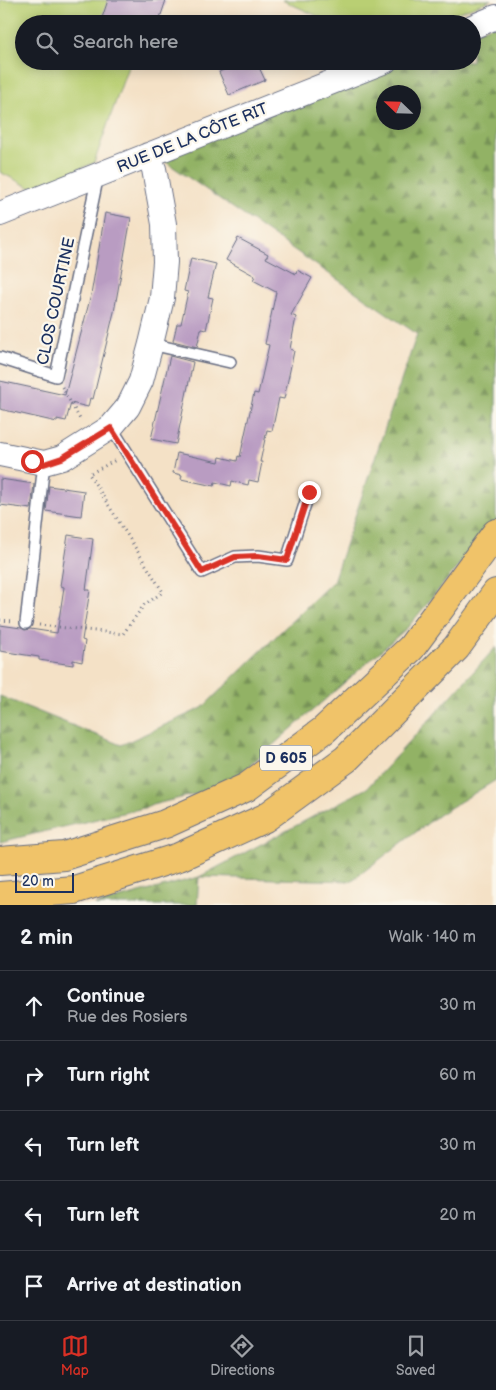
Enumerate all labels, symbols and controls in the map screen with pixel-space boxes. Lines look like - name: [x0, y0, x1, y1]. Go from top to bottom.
- search box: [15, 15, 481, 70]
- icon: search: [33, 29, 61, 57]
- text: Search here: [73, 31, 178, 54]
- north arrow: [376, 85, 421, 130]
- street label: RUE DE LA CÔTE RIT: [114, 97, 271, 177]
- street label: CLOS COURTINE: [34, 236, 79, 367]
- route start: [21, 450, 44, 473]
- route end: [298, 481, 321, 504]
- road number: D 605: [260, 746, 312, 770]
- scale bar: [15, 870, 74, 893]
- text: 20 m: [22, 873, 54, 890]
- text: 2 min: [20, 925, 73, 950]
- text: Walk · 140 m: [389, 928, 476, 947]
- text: Continue: [67, 985, 145, 1008]
- icon: ahead: [20, 992, 48, 1020]
- text: 30 m: [439, 996, 476, 1015]
- text: Rue des Rosiers: [67, 1008, 187, 1027]
- icon: right: [20, 1062, 48, 1090]
- text: Turn right: [67, 1064, 150, 1087]
- text: 60 m: [439, 1066, 476, 1085]
- icon: left: [20, 1132, 48, 1160]
- text: Turn left: [67, 1134, 139, 1157]
- text: 30 m: [439, 1136, 476, 1155]
- icon: left: [20, 1202, 48, 1230]
- text: Turn left: [67, 1204, 139, 1227]
- text: 20 m: [440, 1206, 476, 1225]
- icon: arrive: [20, 1272, 48, 1300]
- text: Arrive at destination: [67, 1274, 242, 1297]
- tab: Map: [61, 1332, 89, 1379]
- tab: Directions: [210, 1332, 275, 1379]
- tab: Saved: [396, 1332, 435, 1379]

